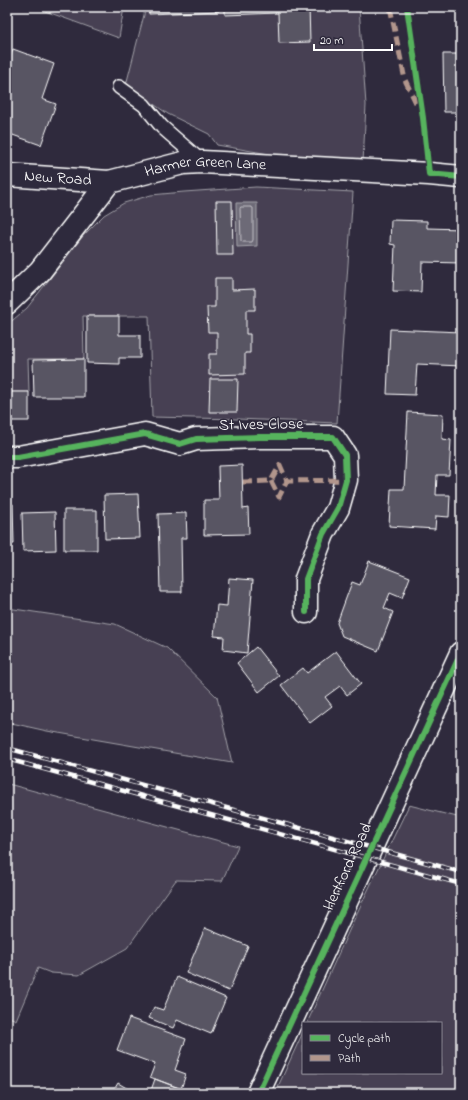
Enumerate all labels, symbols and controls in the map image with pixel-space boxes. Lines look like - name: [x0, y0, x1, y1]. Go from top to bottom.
- scale bar: [314, 26, 392, 52]
- text: 20 m: [320, 32, 343, 50]
- street label: Harmer Green Lane: [142, 150, 268, 184]
- street label: New Road: [23, 164, 92, 193]
- street label: St Ives Close: [219, 412, 304, 438]
- street label: Hertford Road: [317, 819, 379, 915]
- legend: [302, 1022, 442, 1074]
- text: Cycle path: [338, 1030, 390, 1049]
- text: Path: [338, 1050, 361, 1068]

